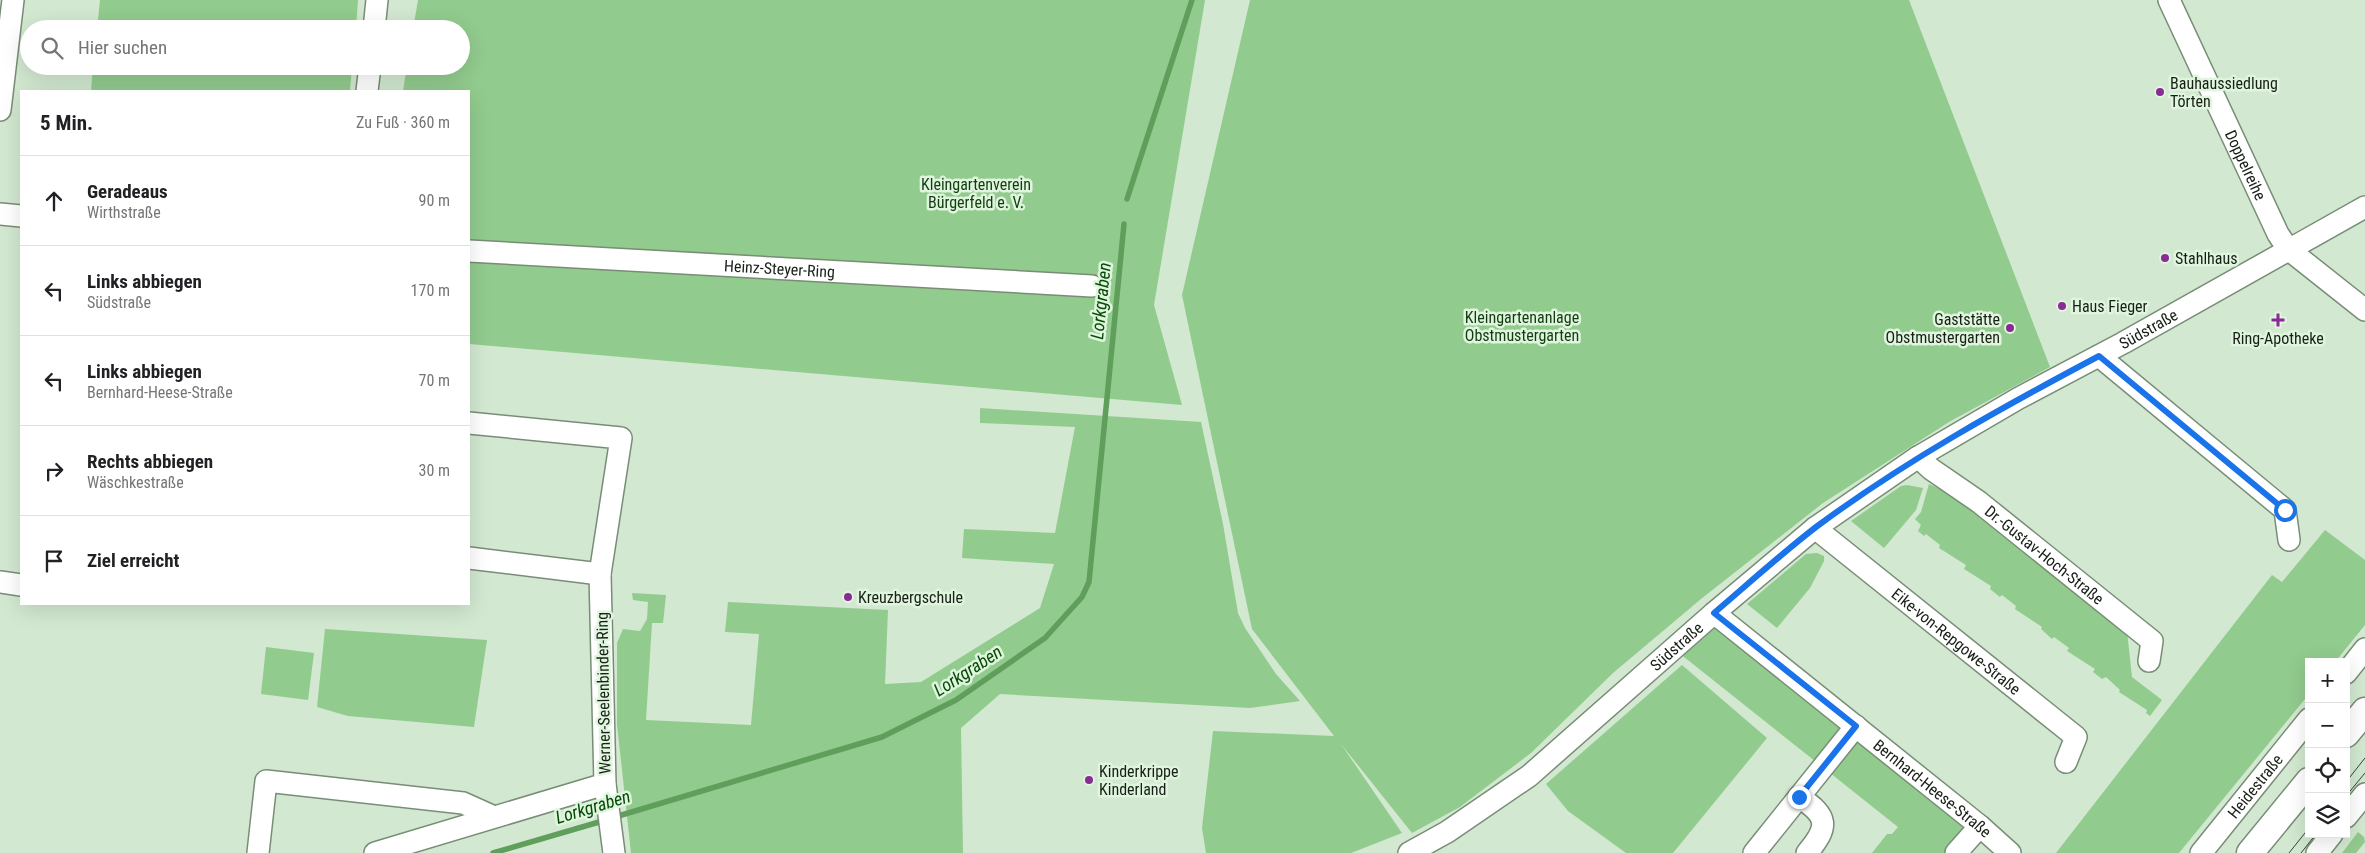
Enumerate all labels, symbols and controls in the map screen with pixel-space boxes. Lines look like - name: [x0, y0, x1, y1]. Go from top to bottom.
- search box: [20, 20, 470, 75]
- icon: search: [38, 34, 66, 62]
- text: Hier suchen: [78, 36, 167, 59]
- place label: Bauhaussiedlung Törten: [2170, 74, 2278, 111]
- marker: Bauhaussiedlung Törten: [2154, 86, 2166, 98]
- text: 5 Min.: [40, 111, 93, 135]
- text: Zu Fuß · 360 m: [356, 113, 450, 132]
- street label: Doppelreihe: [2221, 127, 2270, 203]
- park label: Kleingartenverein Bürgerfeld e. V.: [921, 175, 1031, 212]
- text: Geradeaus: [87, 180, 168, 203]
- icon: ahead: [40, 187, 68, 215]
- text: 90 m: [418, 191, 450, 210]
- text: Wirthstraße: [87, 203, 161, 222]
- place label: Stahlhaus: [2175, 249, 2238, 268]
- marker: Stahlhaus: [2159, 252, 2171, 264]
- street label: Heinz-Steyer-Ring: [724, 256, 835, 282]
- water label: Lorkgraben: [1086, 261, 1115, 340]
- text: Links abbiegen: [87, 270, 202, 293]
- icon: left: [40, 277, 68, 305]
- text: 170 m: [411, 281, 450, 300]
- text: Südstraße: [87, 293, 151, 312]
- place label: Haus Fieger: [2072, 297, 2148, 316]
- marker: Haus Fieger: [2056, 300, 2068, 312]
- street label: Südstraße: [2116, 305, 2181, 353]
- park label: Kleingartenanlage Obstmustergarten: [1465, 308, 1579, 345]
- place label: Gaststätte Obstmustergarten: [1886, 310, 2000, 347]
- marker: Ring-Apotheke: [2272, 314, 2284, 326]
- marker: Gaststätte Obstmustergarten: [2004, 322, 2016, 334]
- place label: Ring-Apotheke: [2232, 329, 2324, 348]
- text: Links abbiegen: [87, 360, 202, 383]
- icon: left: [40, 367, 68, 395]
- text: 70 m: [418, 371, 450, 390]
- text: Bernhard-Heese-Straße: [87, 383, 233, 402]
- text: Rechts abbiegen: [87, 450, 213, 473]
- icon: right: [40, 457, 68, 485]
- text: 30 m: [418, 461, 450, 480]
- text: Wäschkestraße: [87, 473, 184, 492]
- route start: [2274, 499, 2297, 522]
- street label: Dr.-Gustav-Hoch-Straße: [1981, 502, 2107, 608]
- icon: arrive: [40, 547, 68, 575]
- text: Ziel erreicht: [87, 549, 179, 572]
- street label: Eike-von-Repgowe-Straße: [1888, 584, 2024, 699]
- place label: Kreuzbergschule: [858, 588, 963, 607]
- marker: Kreuzbergschule: [842, 591, 854, 603]
- street label: Werner-Seelenbinder-Ring: [593, 612, 614, 774]
- street label: Südstraße: [1646, 618, 1707, 675]
- water label: Lorkgraben: [930, 641, 1006, 700]
- map controls: [2305, 658, 2350, 838]
- button: +: [2305, 658, 2350, 703]
- button: −: [2305, 703, 2350, 748]
- street label: Bernhard-Heese-Straße: [1869, 735, 1995, 842]
- button: locate: [2305, 748, 2350, 793]
- street label: Heidestraße: [2224, 751, 2287, 822]
- place label: Kinderkrippe Kinderland: [1099, 762, 1179, 799]
- marker: Kinderkrippe Kinderland: [1083, 774, 1095, 786]
- water label: Lorkgraben: [553, 785, 633, 828]
- route end: [1788, 786, 1811, 809]
- button: layers: [2305, 793, 2350, 838]

